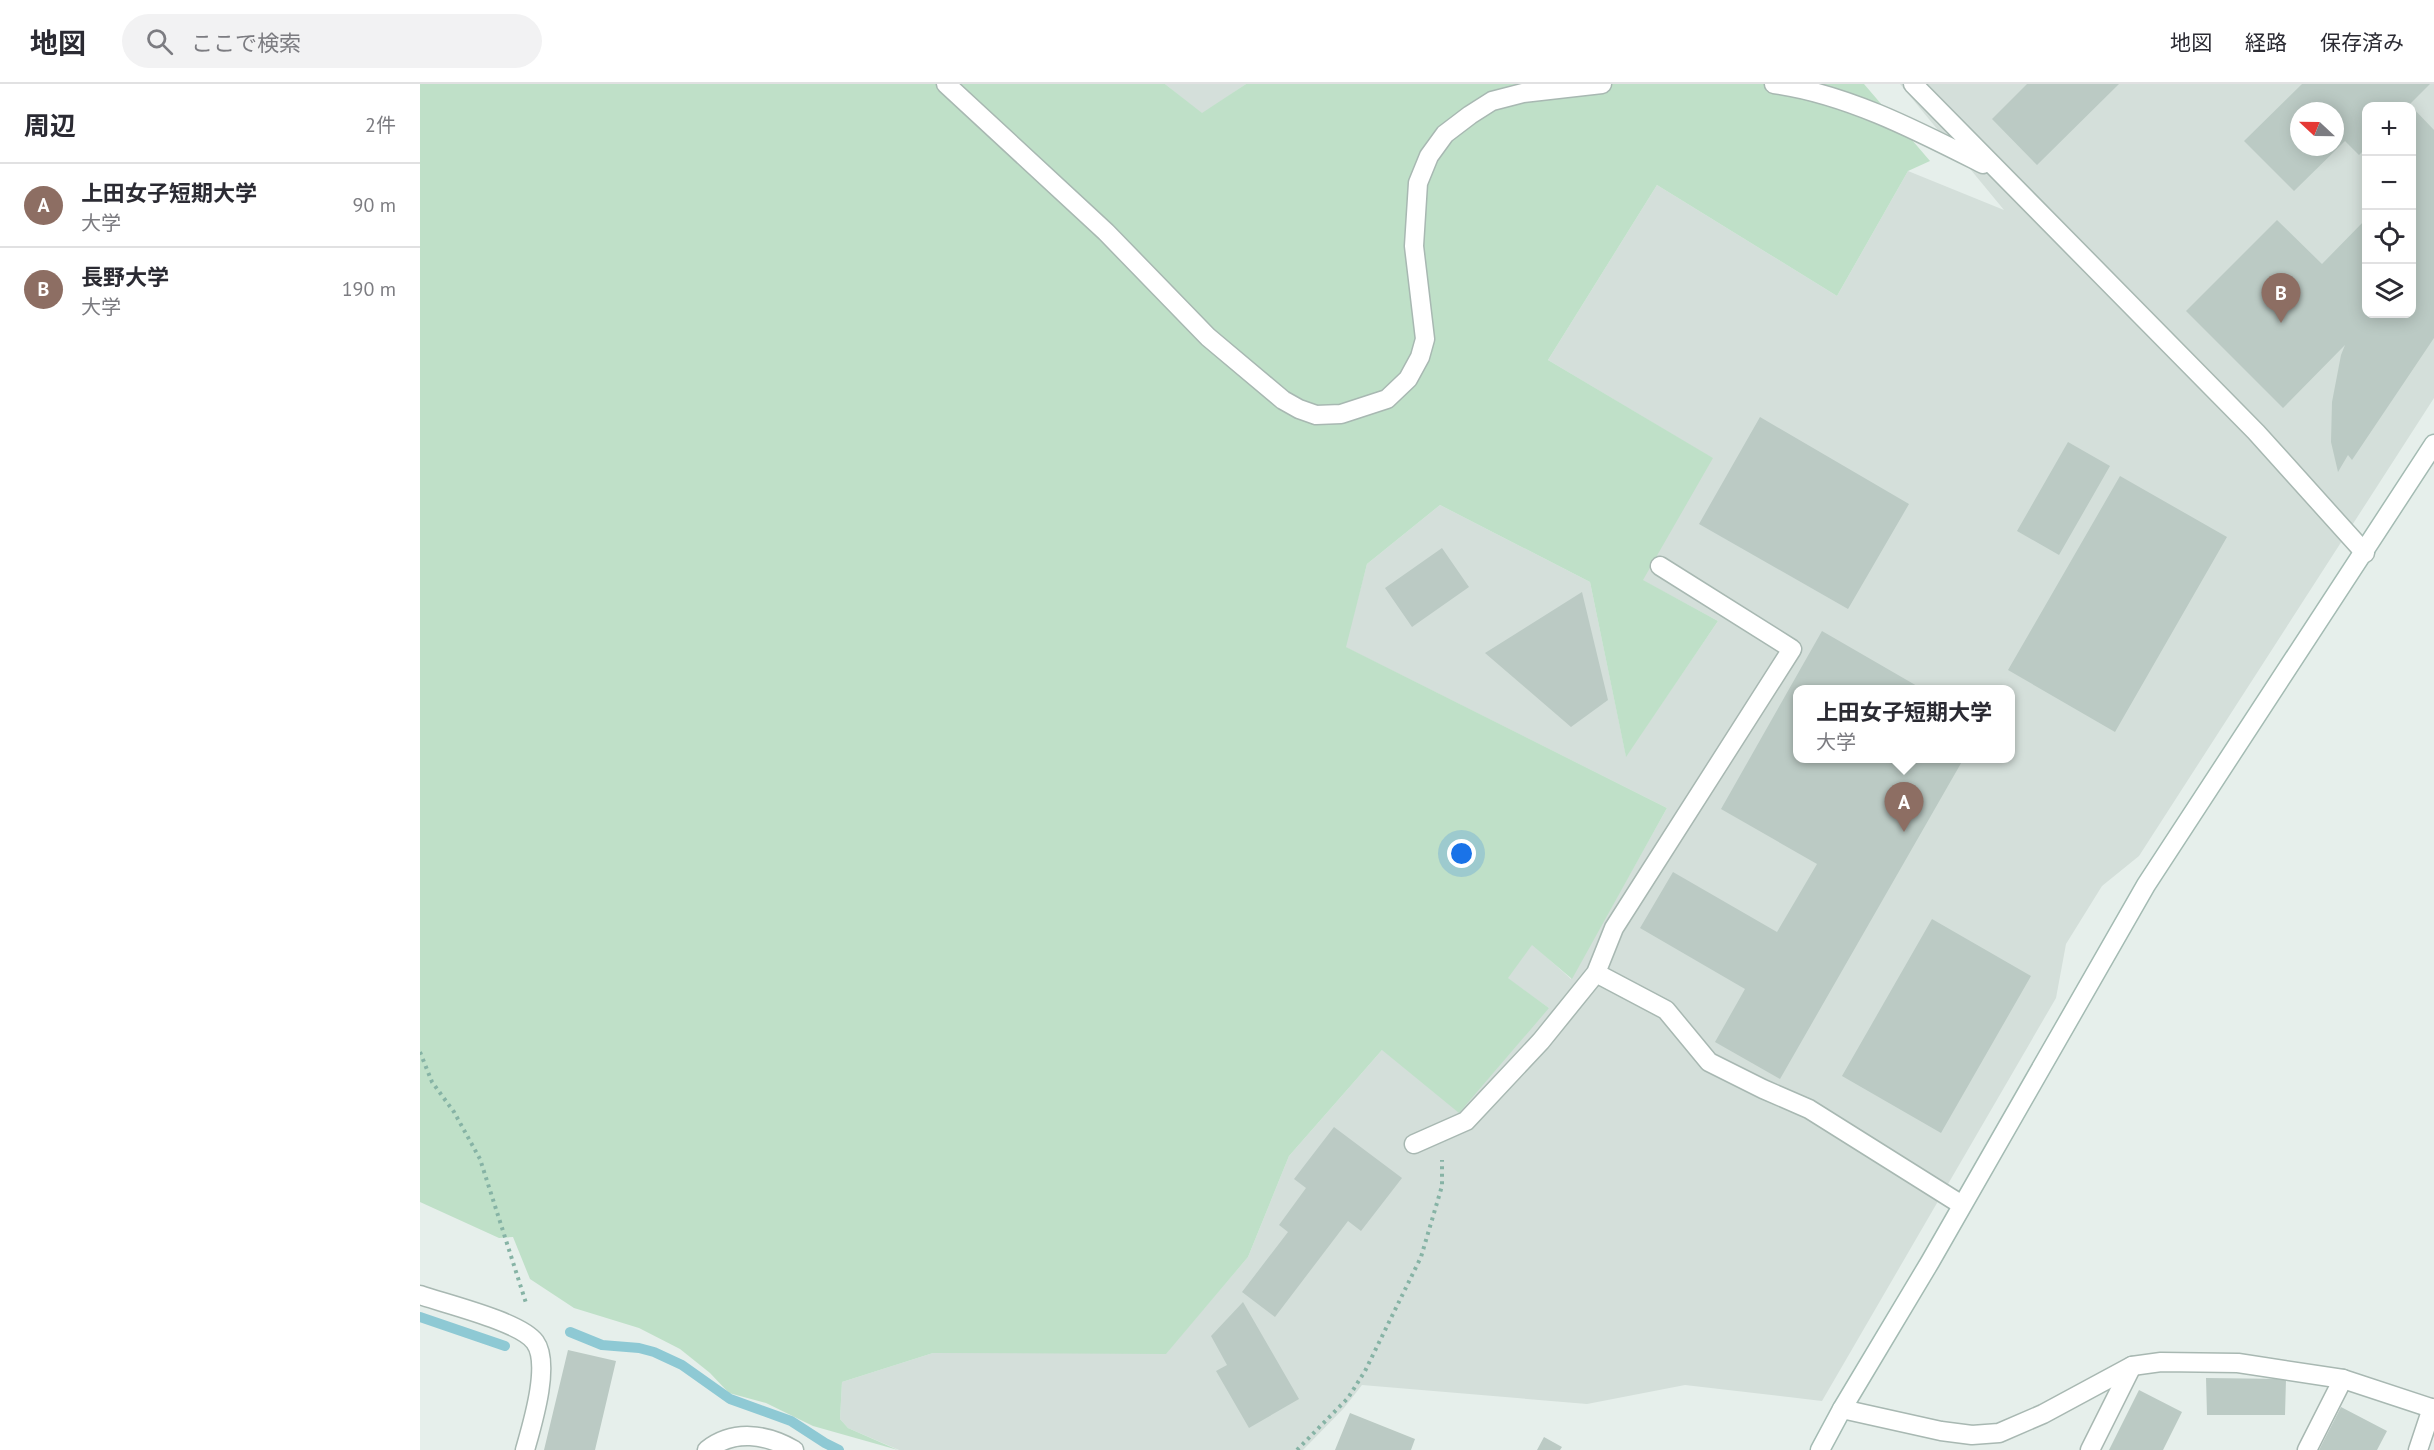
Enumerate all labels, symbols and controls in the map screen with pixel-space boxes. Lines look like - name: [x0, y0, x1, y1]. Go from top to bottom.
- search box: [122, 14, 542, 68]
- text: 地図: [30, 24, 86, 61]
- icon: search: [143, 25, 176, 58]
- text: ここで検索: [191, 29, 301, 57]
- text: 地図: [2170, 29, 2212, 56]
- text: 経路: [2245, 29, 2287, 56]
- text: 保存済み: [2320, 29, 2404, 56]
- north arrow: [2290, 102, 2344, 156]
- map controls: [2362, 102, 2416, 318]
- button: +: [2362, 102, 2416, 156]
- text: 周辺: [24, 109, 76, 142]
- text: 2件: [365, 112, 396, 138]
- button: −: [2362, 156, 2416, 210]
- text: 上田女子短期大学: [81, 179, 257, 207]
- text: A: [37, 192, 50, 218]
- text: 90 m: [353, 192, 396, 218]
- text: 大学: [81, 210, 121, 236]
- button: locate: [2362, 210, 2416, 264]
- text: 長野大学: [81, 263, 169, 291]
- button: layers: [2362, 264, 2416, 318]
- pin: B: [2262, 274, 2300, 323]
- text: B: [38, 276, 49, 302]
- text: 190 m: [342, 276, 396, 302]
- text: 大学: [81, 294, 121, 320]
- popup: [1793, 685, 2015, 763]
- text: 上田女子短期大学: [1816, 698, 1992, 726]
- text: 大学: [1816, 729, 1856, 755]
- pin: A: [1884, 782, 1924, 832]
- your location: [1447, 839, 1476, 868]

